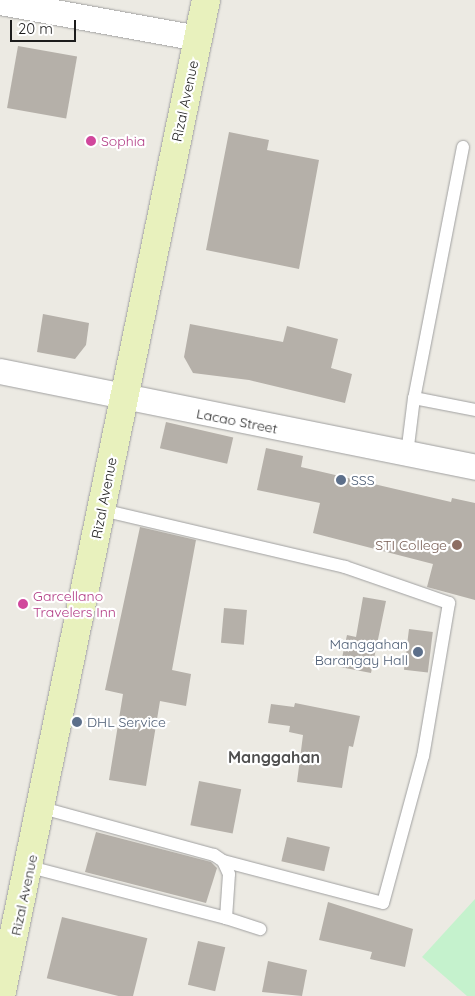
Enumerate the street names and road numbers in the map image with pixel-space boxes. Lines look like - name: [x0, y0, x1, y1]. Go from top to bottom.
- street label: Rizal Avenue: [168, 59, 202, 143]
- street label: Lacao Street: [195, 405, 279, 437]
- street label: Rizal Avenue: [88, 456, 120, 540]
- street label: Rizal Avenue: [7, 853, 41, 937]

